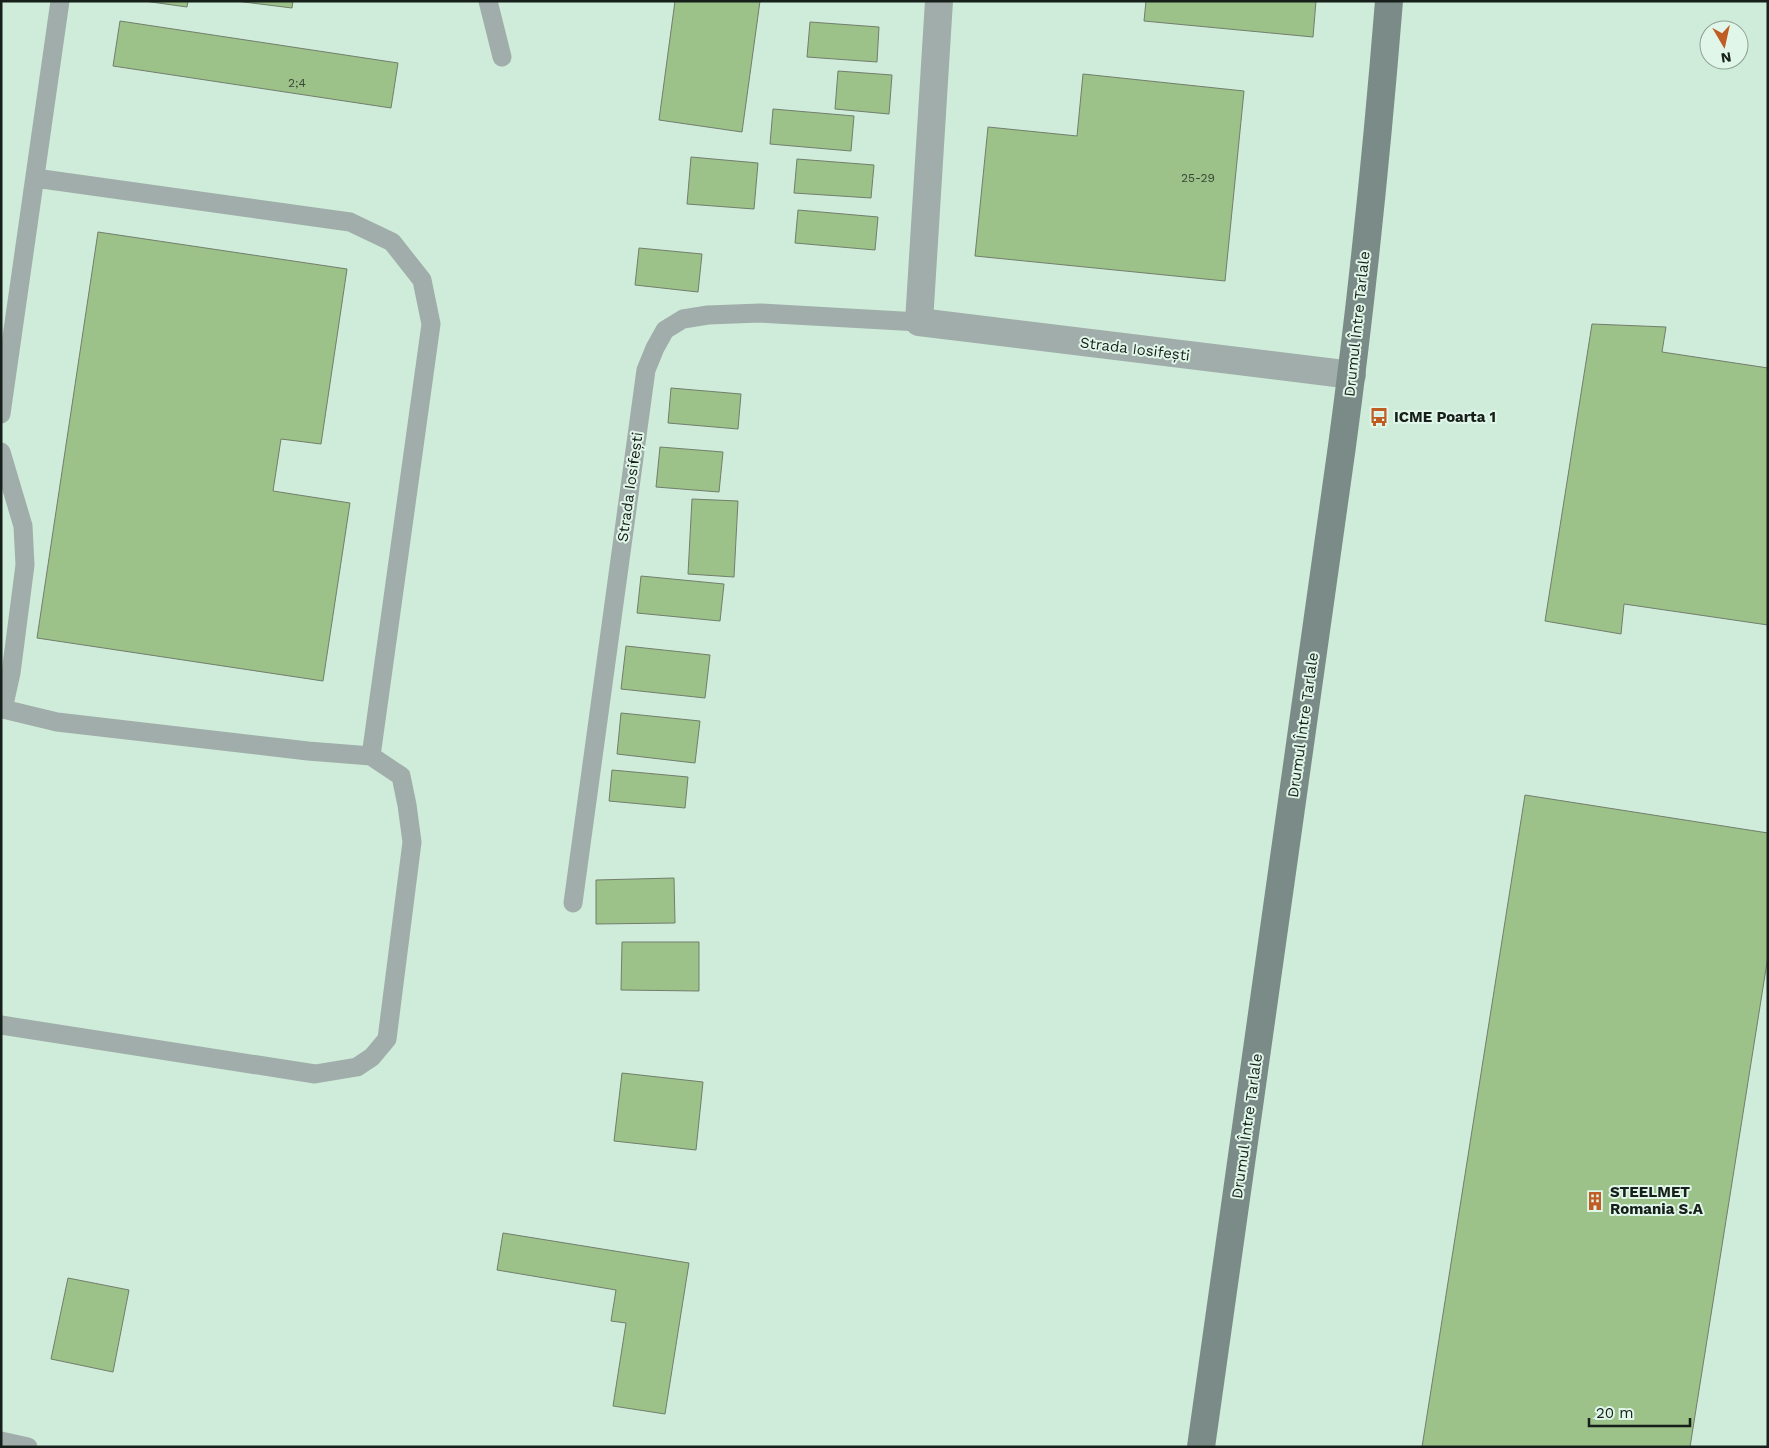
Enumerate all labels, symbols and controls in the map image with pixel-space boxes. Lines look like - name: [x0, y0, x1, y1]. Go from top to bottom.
- north arrow: [1699, 20, 1749, 70]
- text: N: [1720, 49, 1732, 67]
- house number: 2;4: [288, 76, 306, 90]
- house number: 25-29: [1181, 171, 1215, 185]
- street label: Drumul Între Tarlale: [1340, 250, 1374, 398]
- street label: Strada Iosifești: [1079, 333, 1191, 365]
- bus stop icon: ICME Poarta 1: [1368, 406, 1390, 428]
- place label: ICME Poarta 1: [1394, 408, 1496, 426]
- street label: Strada Iosifești: [613, 431, 647, 543]
- street label: Drumul Între Tarlale: [1284, 651, 1322, 799]
- street label: Drumul Între Tarlale: [1228, 1052, 1266, 1200]
- place label: STEELMET Romania S.A: [1610, 1183, 1704, 1218]
- building icon: STEELMET Romania S.A: [1584, 1190, 1606, 1212]
- scale bar: [1589, 1396, 1690, 1428]
- text: 20 m: [1596, 1404, 1634, 1422]

